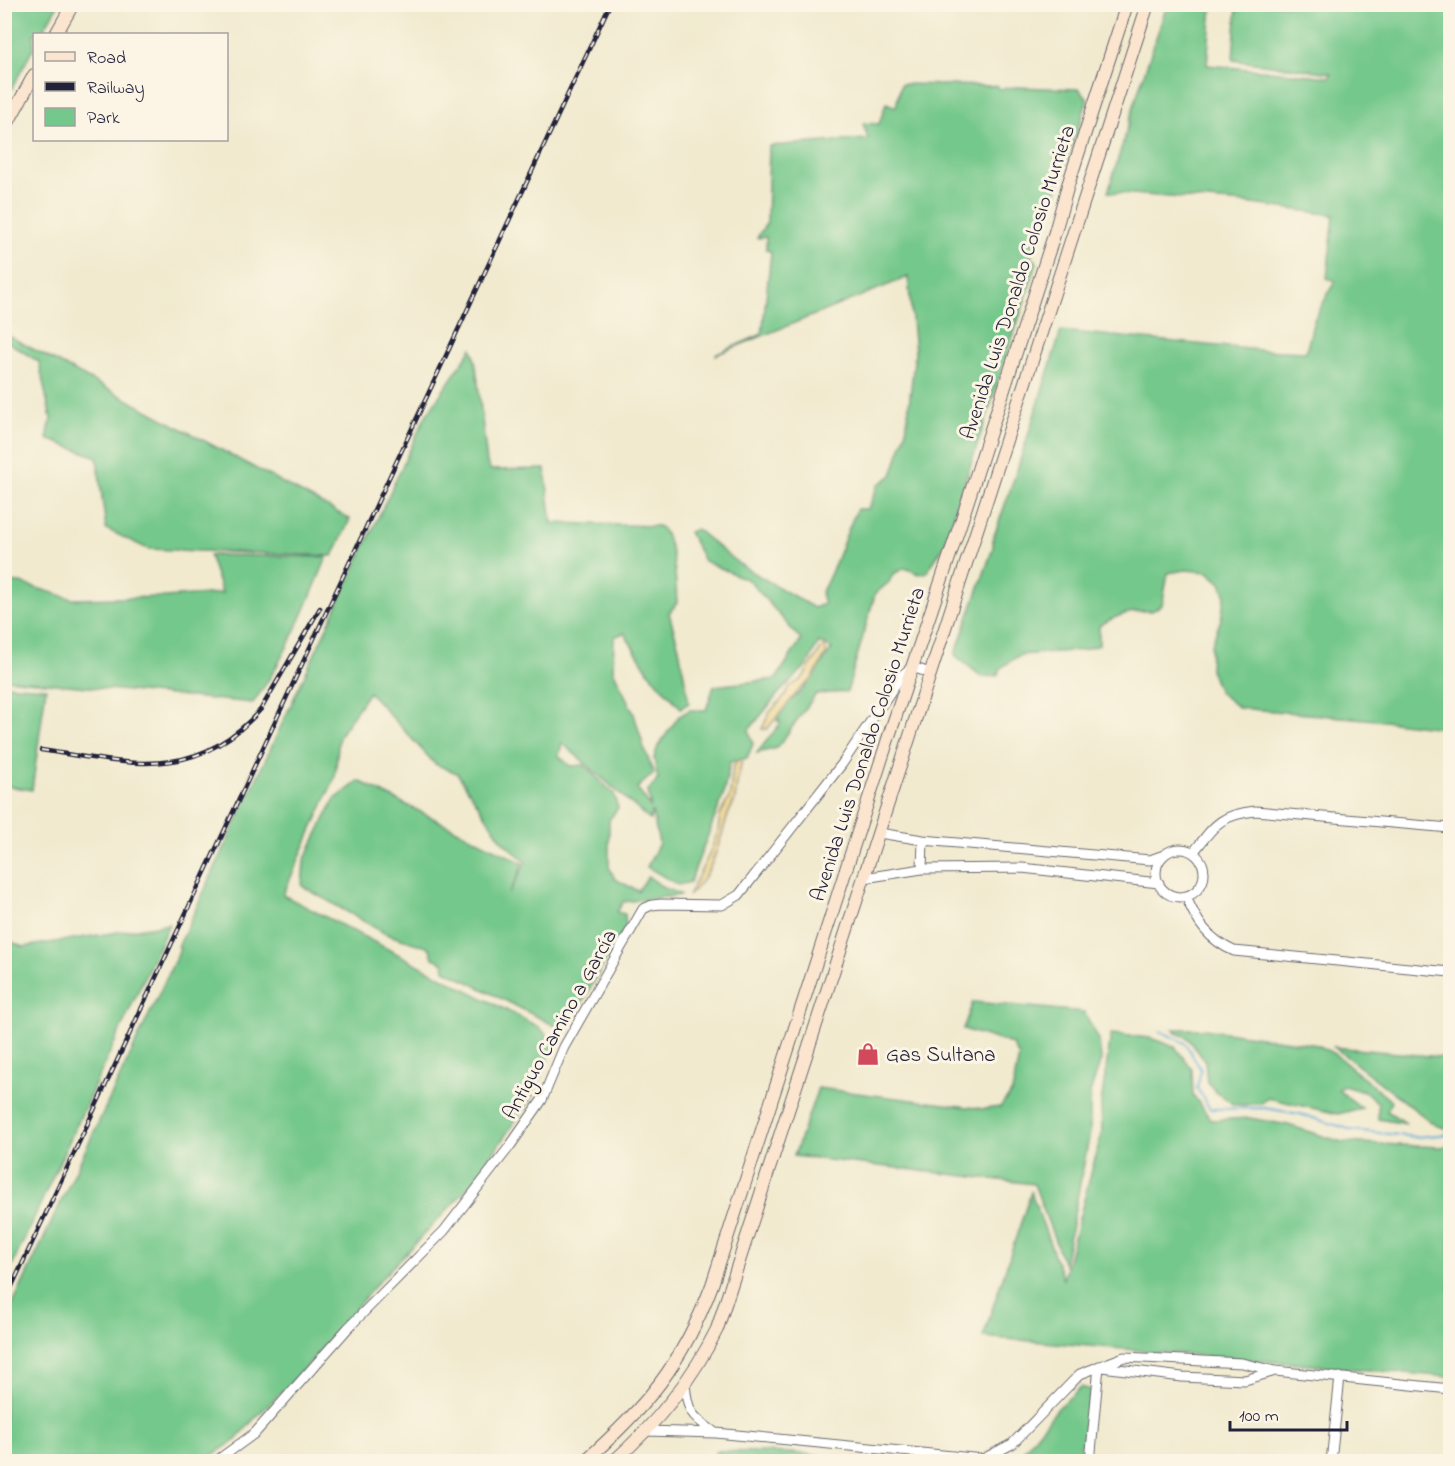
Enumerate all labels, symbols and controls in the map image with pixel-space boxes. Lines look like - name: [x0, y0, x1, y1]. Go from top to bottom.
- legend: [33, 33, 228, 141]
- text: Road: [87, 46, 126, 72]
- text: Railway: [87, 76, 144, 102]
- text: Park: [87, 106, 120, 132]
- street label: Avenida Luis Donaldo Colosio Murrieta: [954, 122, 1084, 444]
- street label: Avenida Luis Donaldo Colosio Murrieta: [804, 584, 934, 906]
- street label: Antiguo Camino a García: [496, 924, 627, 1126]
- shop icon: Gas Sultana: [855, 1041, 881, 1067]
- place label: Gas Sultana: [886, 1041, 996, 1071]
- scale bar: [1230, 1394, 1347, 1432]
- text: 100 m: [1239, 1404, 1279, 1430]

